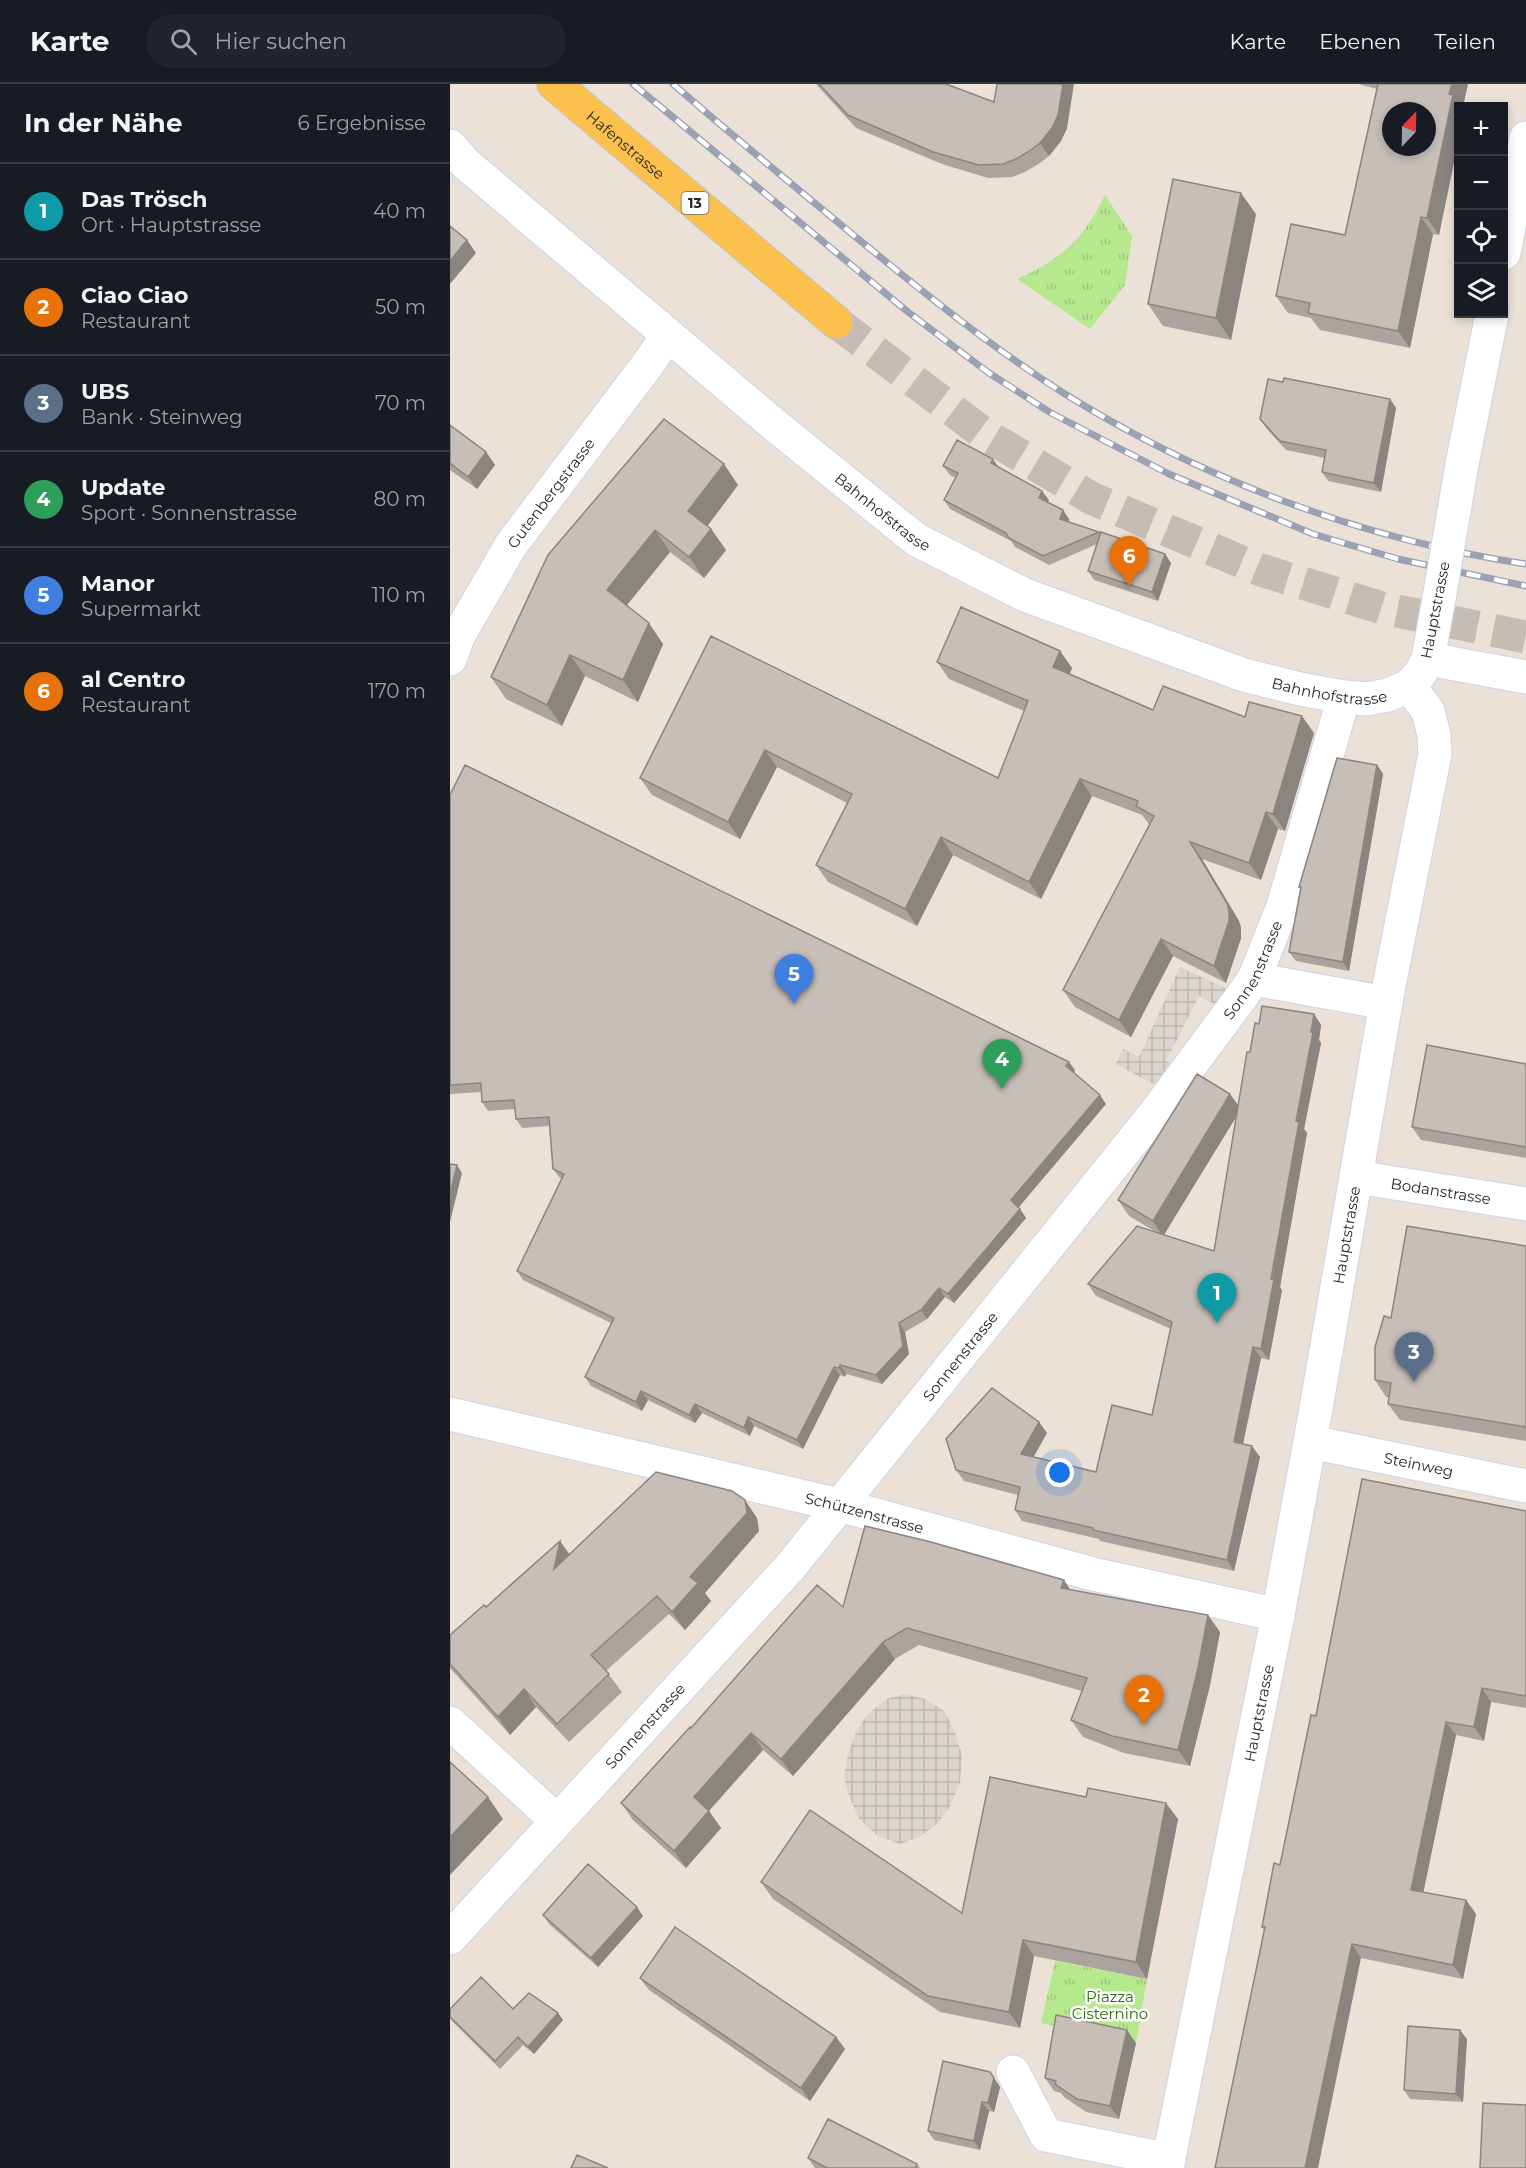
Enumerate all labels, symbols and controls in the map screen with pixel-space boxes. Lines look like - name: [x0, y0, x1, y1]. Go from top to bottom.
- search box: [146, 14, 566, 68]
- text: Karte: [30, 24, 110, 58]
- icon: search: [167, 25, 200, 58]
- text: Hier suchen: [215, 28, 347, 55]
- text: Karte: [1230, 29, 1286, 54]
- text: Ebenen: [1319, 29, 1401, 54]
- text: Teilen: [1434, 29, 1496, 54]
- north arrow: [1382, 102, 1436, 156]
- map controls: [1454, 102, 1508, 318]
- button: +: [1454, 102, 1508, 156]
- street label: Hafenstrasse: [583, 106, 669, 183]
- text: In der Nähe: [24, 107, 182, 139]
- text: 6 Ergebnisse: [298, 111, 426, 135]
- button: −: [1454, 156, 1508, 210]
- text: Das Trösch: [81, 186, 208, 213]
- road number: 13: [682, 192, 708, 214]
- text: 1: [40, 199, 47, 223]
- text: 40 m: [373, 199, 426, 223]
- button: locate: [1454, 210, 1508, 264]
- text: Ort · Hauptstrasse: [81, 213, 261, 237]
- button: layers: [1454, 264, 1508, 318]
- text: Ciao Ciao: [81, 282, 188, 309]
- text: 2: [38, 295, 49, 319]
- text: 50 m: [375, 295, 426, 319]
- text: Restaurant: [81, 309, 191, 333]
- text: UBS: [81, 378, 129, 405]
- text: 3: [38, 391, 49, 415]
- text: 70 m: [375, 391, 426, 415]
- text: Bank · Steinweg: [81, 405, 243, 429]
- street label: Gutenbergstrasse: [503, 434, 598, 552]
- street label: Bahnhofstrasse: [831, 468, 934, 555]
- text: Update: [81, 474, 165, 501]
- text: 4: [37, 487, 50, 511]
- text: 80 m: [374, 487, 426, 511]
- text: Sport · Sonnenstrasse: [81, 501, 297, 525]
- pin: 6: [1110, 536, 1148, 586]
- street label: Hauptstrasse: [1416, 560, 1454, 660]
- text: Manor: [81, 570, 155, 597]
- text: 5: [38, 583, 49, 607]
- text: 110 m: [372, 583, 426, 607]
- text: Supermarkt: [81, 597, 201, 621]
- text: al Centro: [81, 666, 185, 693]
- street label: Bahnhofstrasse: [1270, 673, 1388, 709]
- text: 6: [37, 679, 50, 703]
- text: 170 m: [368, 679, 426, 703]
- text: Restaurant: [81, 693, 191, 717]
- street label: Sonnenstrasse: [1219, 918, 1286, 1023]
- pin: 5: [774, 954, 814, 1004]
- pin: 4: [982, 1040, 1022, 1089]
- street label: Bodanstrasse: [1389, 1173, 1492, 1208]
- street label: Hauptstrasse: [1328, 1185, 1364, 1285]
- pin: 1: [1198, 1274, 1236, 1323]
- street label: Sonnenstrasse: [918, 1307, 1001, 1405]
- pin: 3: [1394, 1332, 1434, 1382]
- street label: Steinweg: [1382, 1448, 1455, 1480]
- your location: [1045, 1458, 1074, 1487]
- street label: Schützenstrasse: [803, 1488, 926, 1537]
- street label: Hauptstrasse: [1239, 1663, 1277, 1763]
- pin: 2: [1124, 1676, 1164, 1725]
- street label: Sonnenstrasse: [601, 1679, 689, 1772]
- park label: Piazza Cisternino: [1072, 1987, 1148, 2023]

